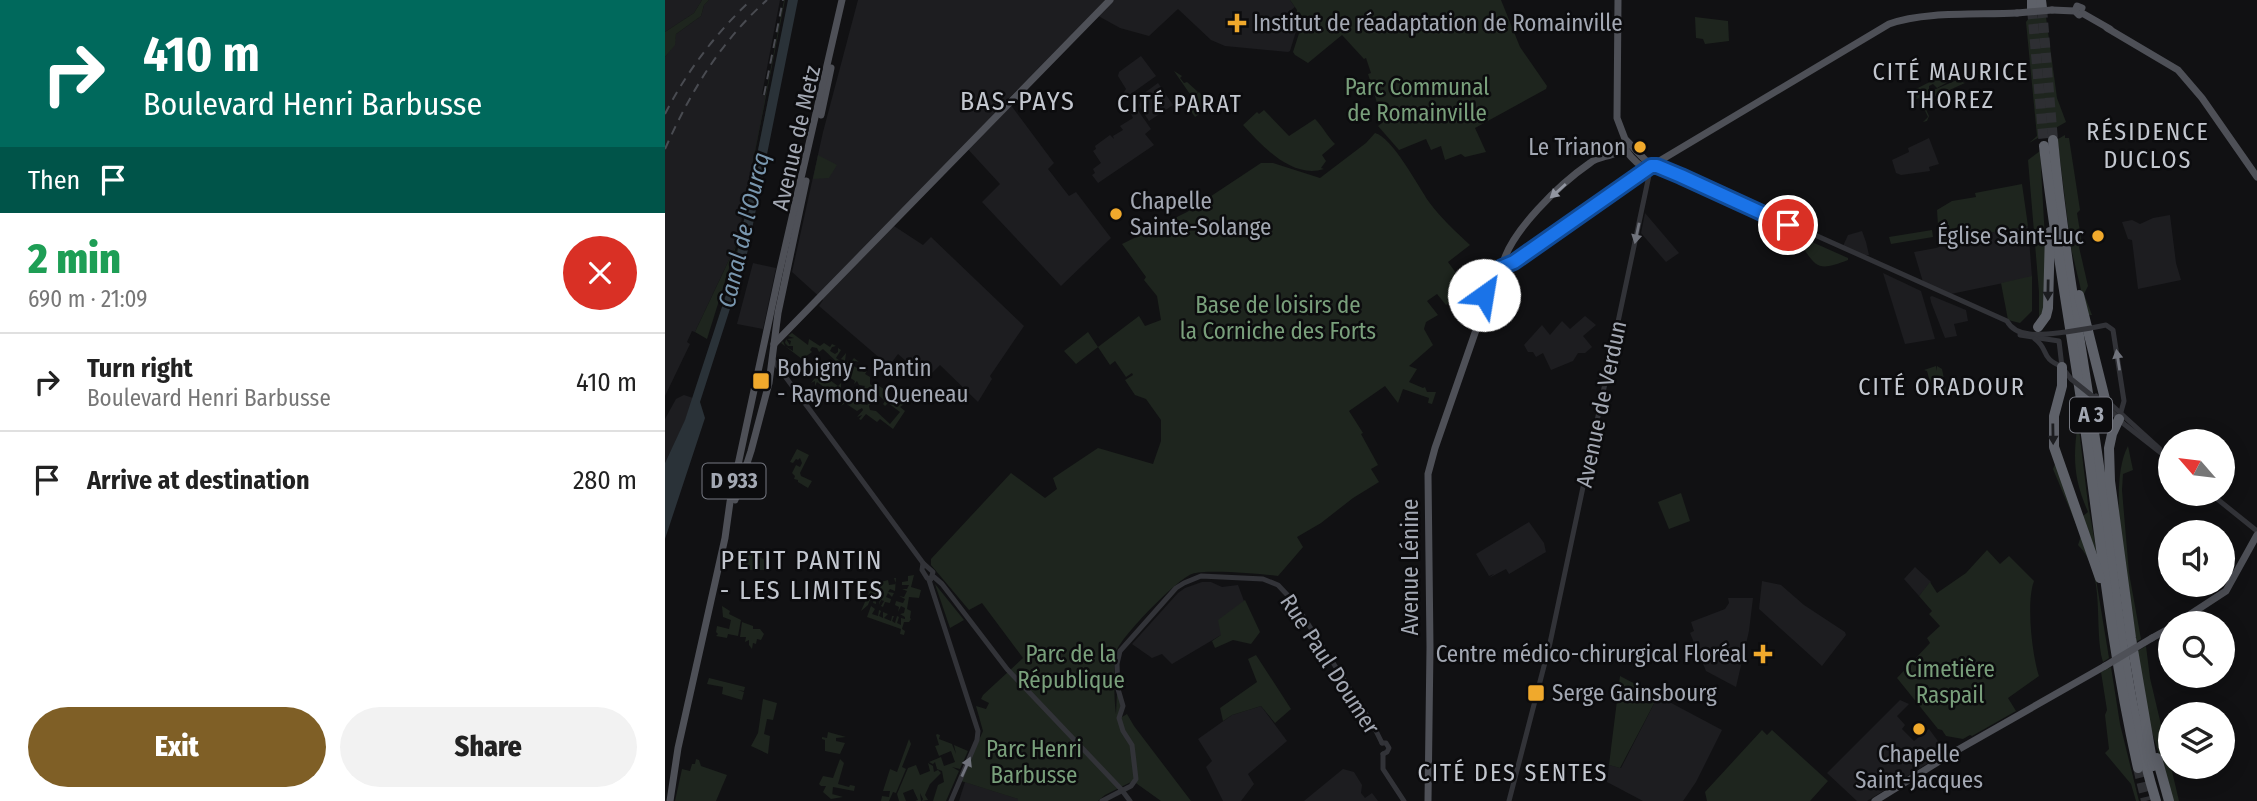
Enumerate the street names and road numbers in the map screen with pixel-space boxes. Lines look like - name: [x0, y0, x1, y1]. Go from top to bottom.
- street label: Avenue de Metz: [766, 63, 826, 213]
- street label: Avenue de Verdun: [1570, 318, 1632, 490]
- road number: A 3: [2070, 398, 2112, 432]
- road number: D 933: [703, 463, 765, 498]
- street label: Avenue Lénine: [1396, 499, 1424, 635]
- street label: Rue Paul Doumer: [1274, 589, 1386, 739]

